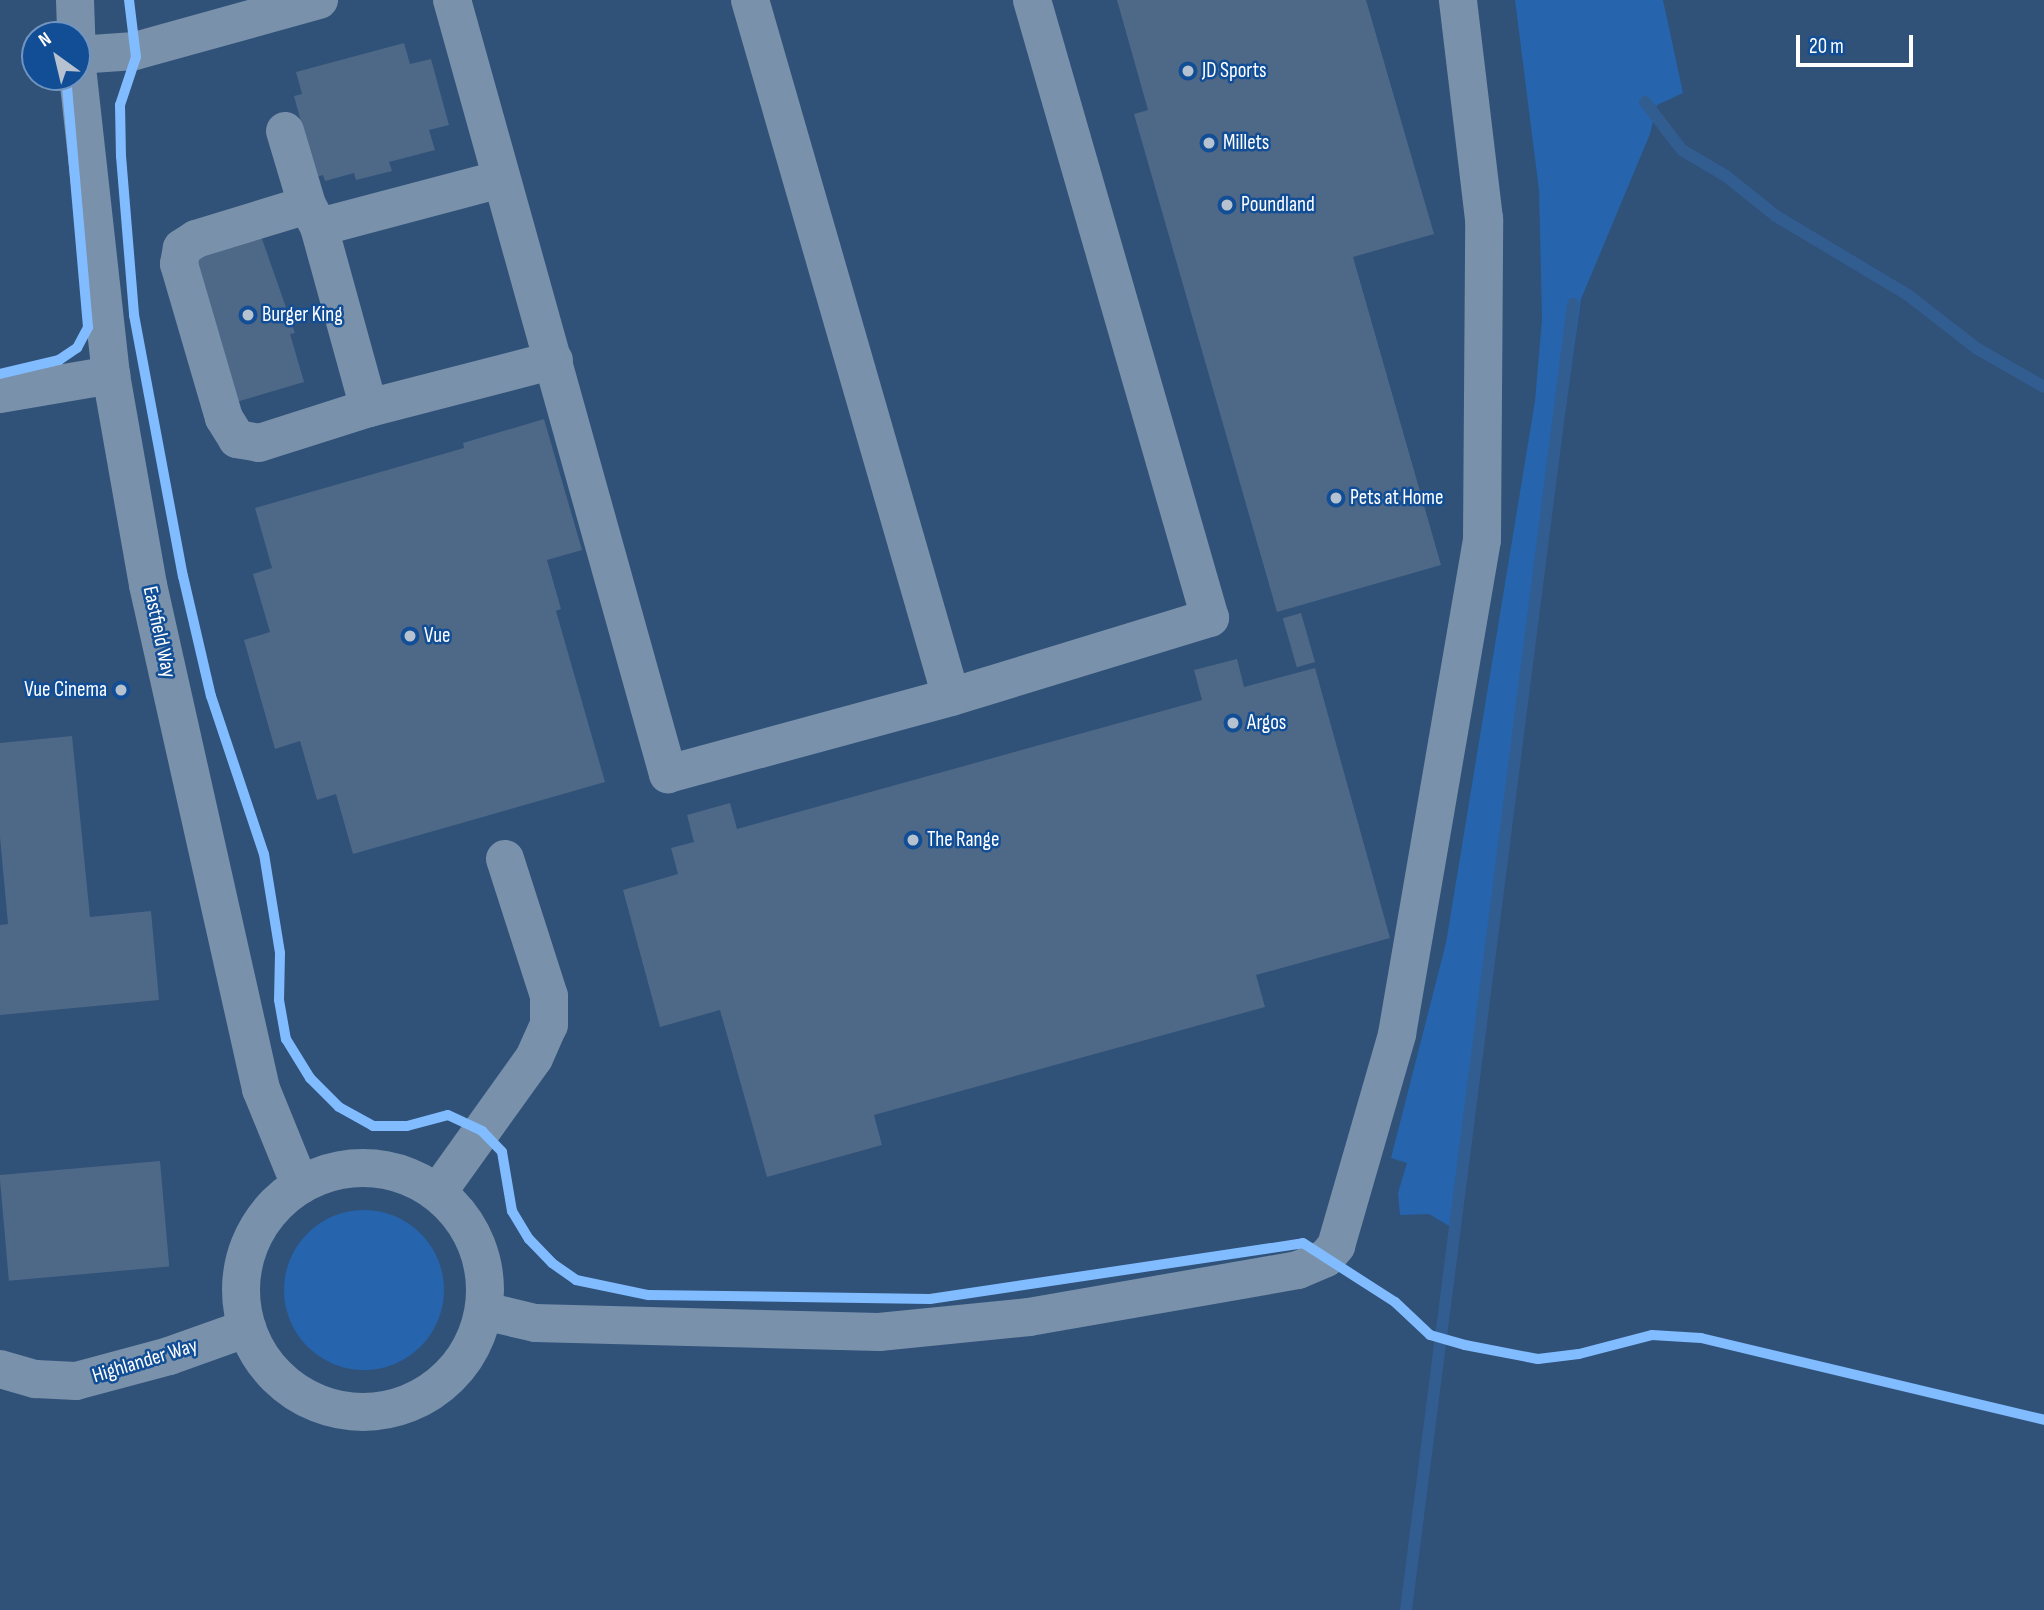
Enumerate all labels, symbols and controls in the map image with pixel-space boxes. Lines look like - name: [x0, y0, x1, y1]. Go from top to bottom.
- north arrow: [21, 21, 91, 91]
- scale bar: [1799, 21, 1916, 65]
- text: N: [34, 27, 56, 52]
- text: 20 m: [1809, 34, 1844, 59]
- place label: JD Sports: [1202, 58, 1266, 84]
- marker: JD Sports: [1180, 63, 1196, 79]
- place label: Millets: [1223, 130, 1269, 156]
- marker: Millets: [1201, 135, 1217, 151]
- place label: Poundland: [1241, 192, 1315, 218]
- marker: Poundland: [1219, 197, 1235, 213]
- place label: Burger King: [262, 302, 343, 328]
- marker: Burger King: [240, 307, 256, 323]
- place label: Pets at Home: [1350, 485, 1444, 511]
- marker: Pets at Home: [1328, 490, 1344, 506]
- street label: Eastfield Way: [137, 584, 181, 680]
- place label: Vue: [424, 623, 450, 649]
- marker: Vue: [402, 628, 418, 644]
- place label: Vue Cinema: [24, 677, 107, 703]
- marker: Vue Cinema: [113, 682, 129, 698]
- place label: Argos: [1247, 710, 1286, 736]
- marker: Argos: [1225, 715, 1241, 731]
- place label: The Range: [927, 827, 999, 853]
- marker: The Range: [905, 832, 921, 848]
- street label: Highlander Way: [89, 1333, 201, 1389]

